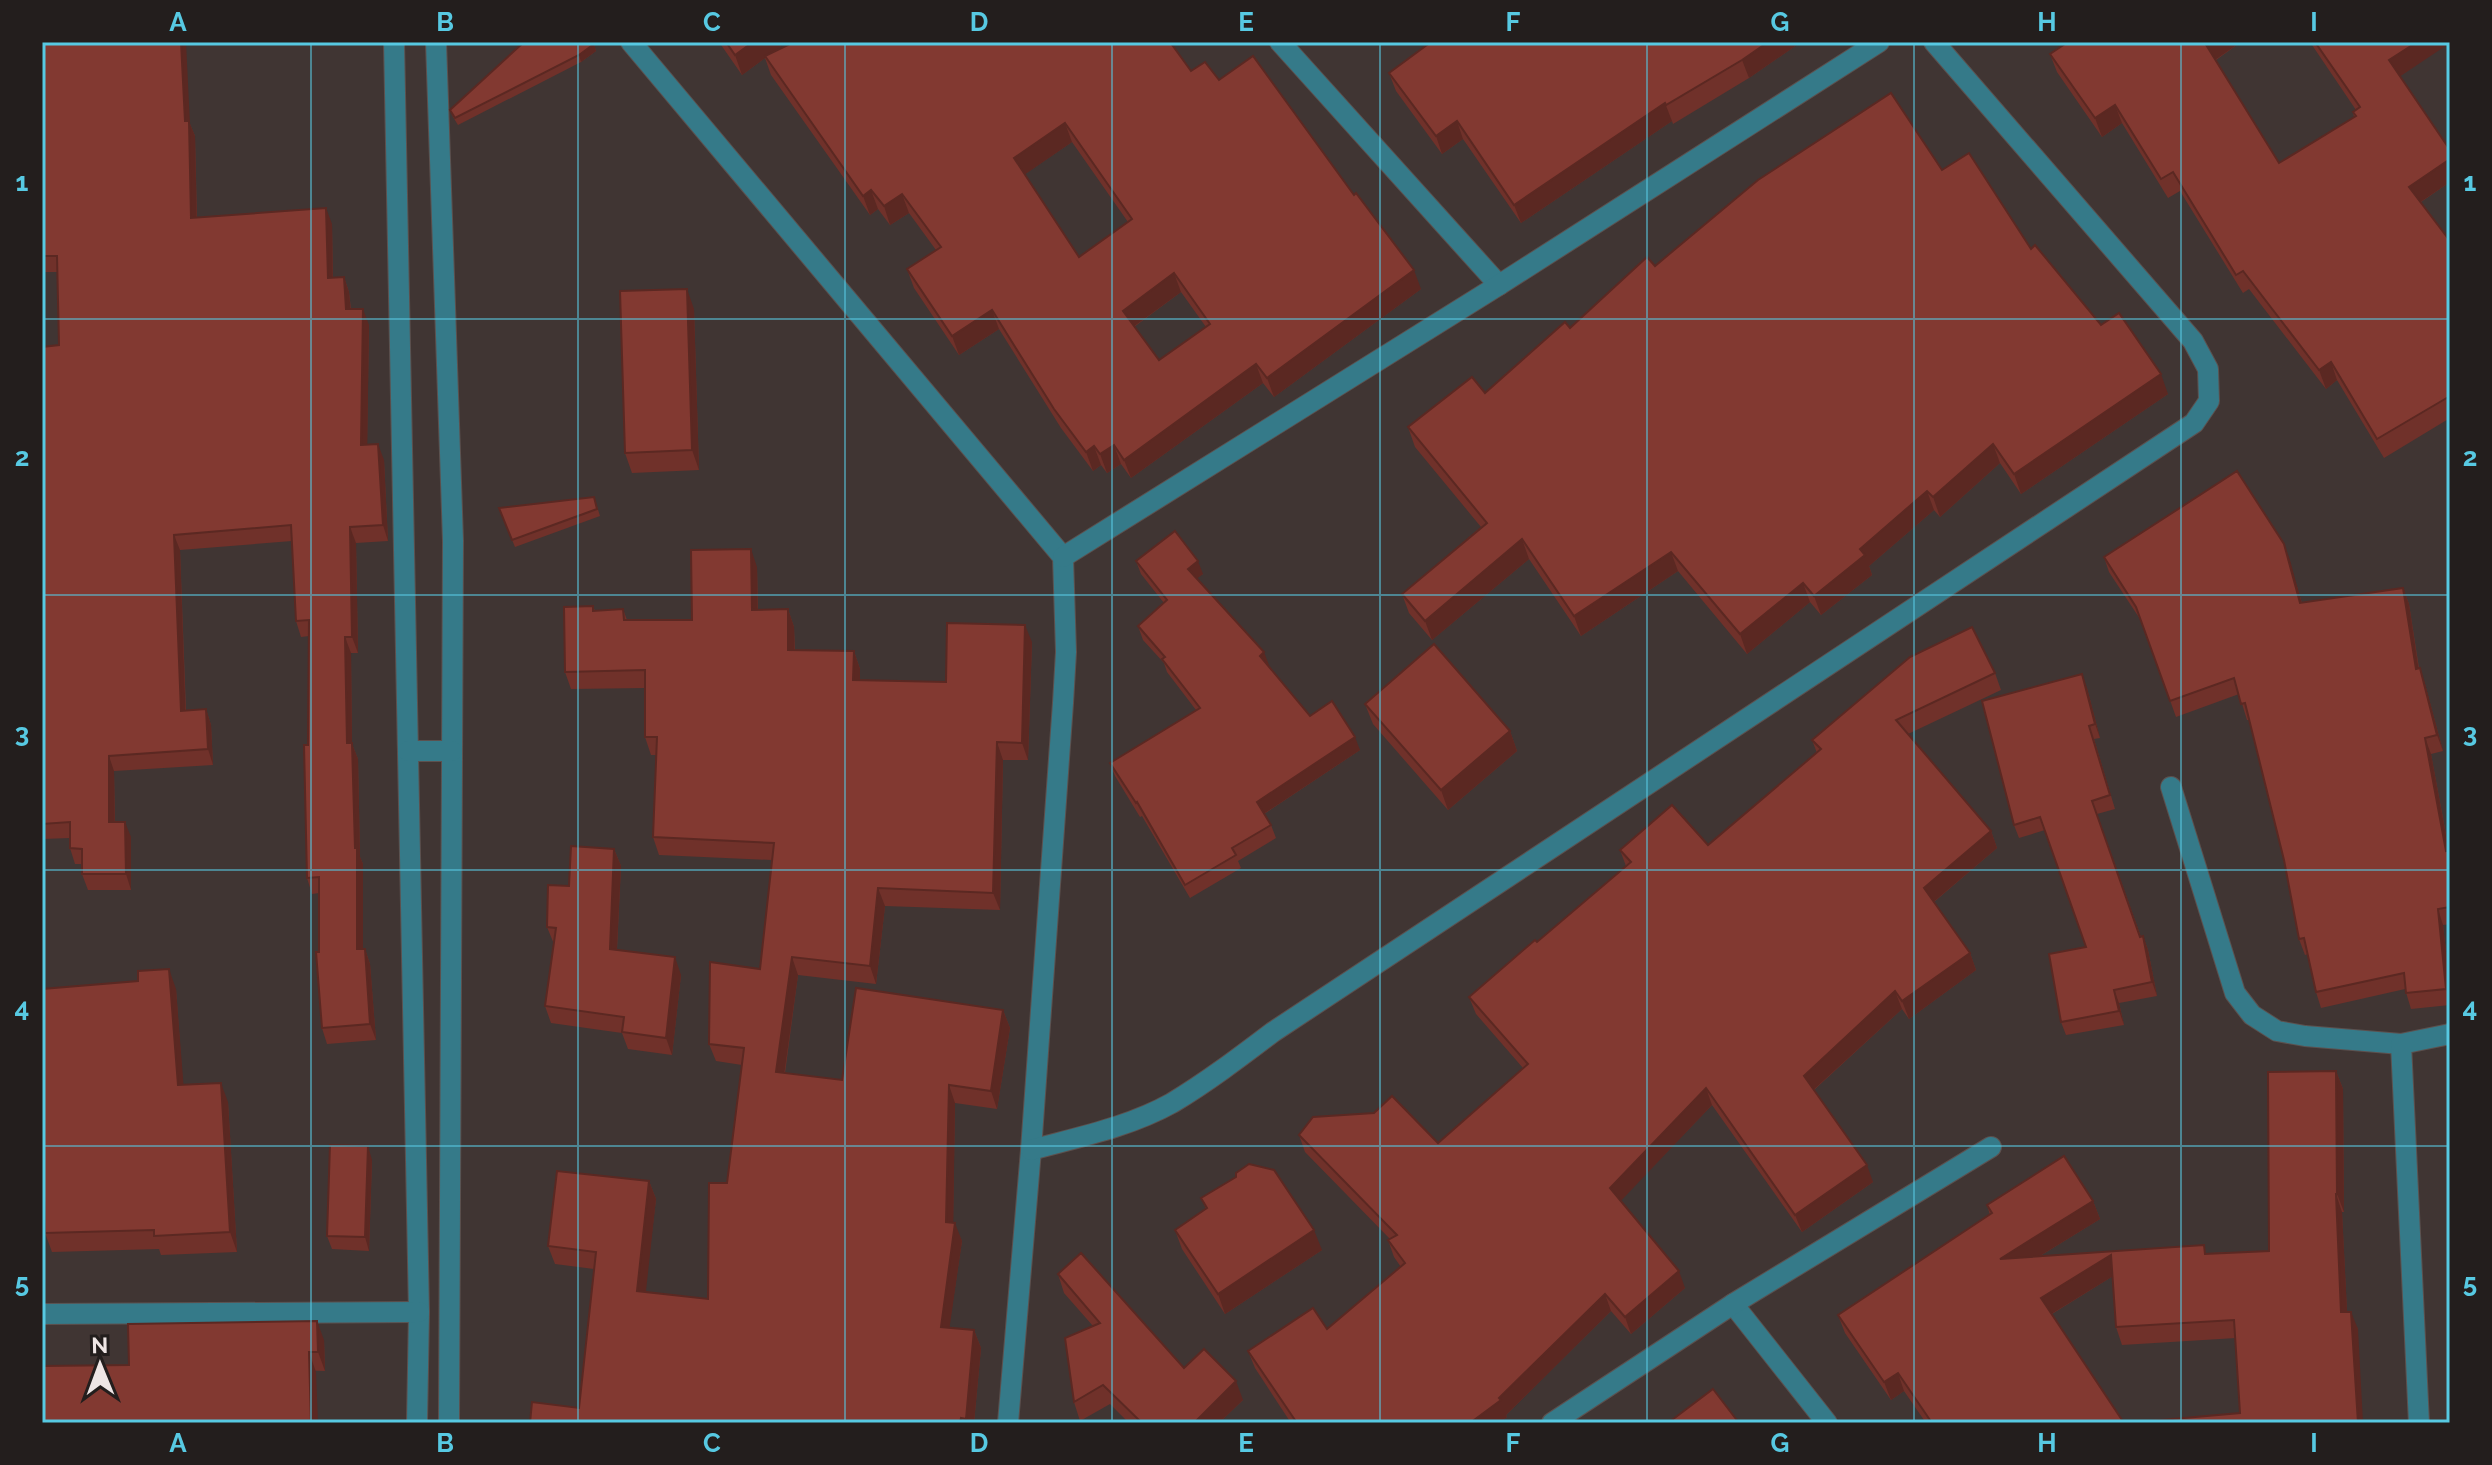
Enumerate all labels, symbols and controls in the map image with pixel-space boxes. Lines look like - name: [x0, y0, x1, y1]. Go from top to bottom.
- text: A: [169, 7, 187, 37]
- text: B: [436, 7, 454, 37]
- text: C: [703, 7, 721, 37]
- text: D: [970, 7, 988, 37]
- text: E: [1238, 7, 1254, 37]
- text: F: [1506, 7, 1521, 37]
- text: G: [1771, 7, 1789, 37]
- text: H: [2037, 7, 2057, 37]
- text: I: [2310, 7, 2318, 37]
- text: 1: [16, 167, 29, 197]
- text: 1: [2464, 167, 2477, 197]
- text: 2: [15, 442, 29, 472]
- text: 2: [2463, 442, 2477, 472]
- text: 3: [15, 718, 29, 748]
- text: 3: [2463, 718, 2477, 748]
- text: 4: [15, 993, 29, 1023]
- text: 4: [2463, 993, 2477, 1023]
- text: 5: [15, 1268, 29, 1298]
- text: 5: [2463, 1268, 2477, 1298]
- north arrow: [60, 1325, 140, 1405]
- text: N: [91, 1332, 108, 1358]
- text: A: [169, 1428, 187, 1458]
- text: B: [436, 1428, 454, 1458]
- text: C: [703, 1428, 721, 1458]
- text: D: [970, 1428, 988, 1458]
- text: E: [1238, 1428, 1254, 1458]
- text: F: [1506, 1428, 1521, 1458]
- text: G: [1771, 1428, 1789, 1458]
- text: H: [2037, 1428, 2057, 1458]
- text: I: [2310, 1428, 2318, 1458]

